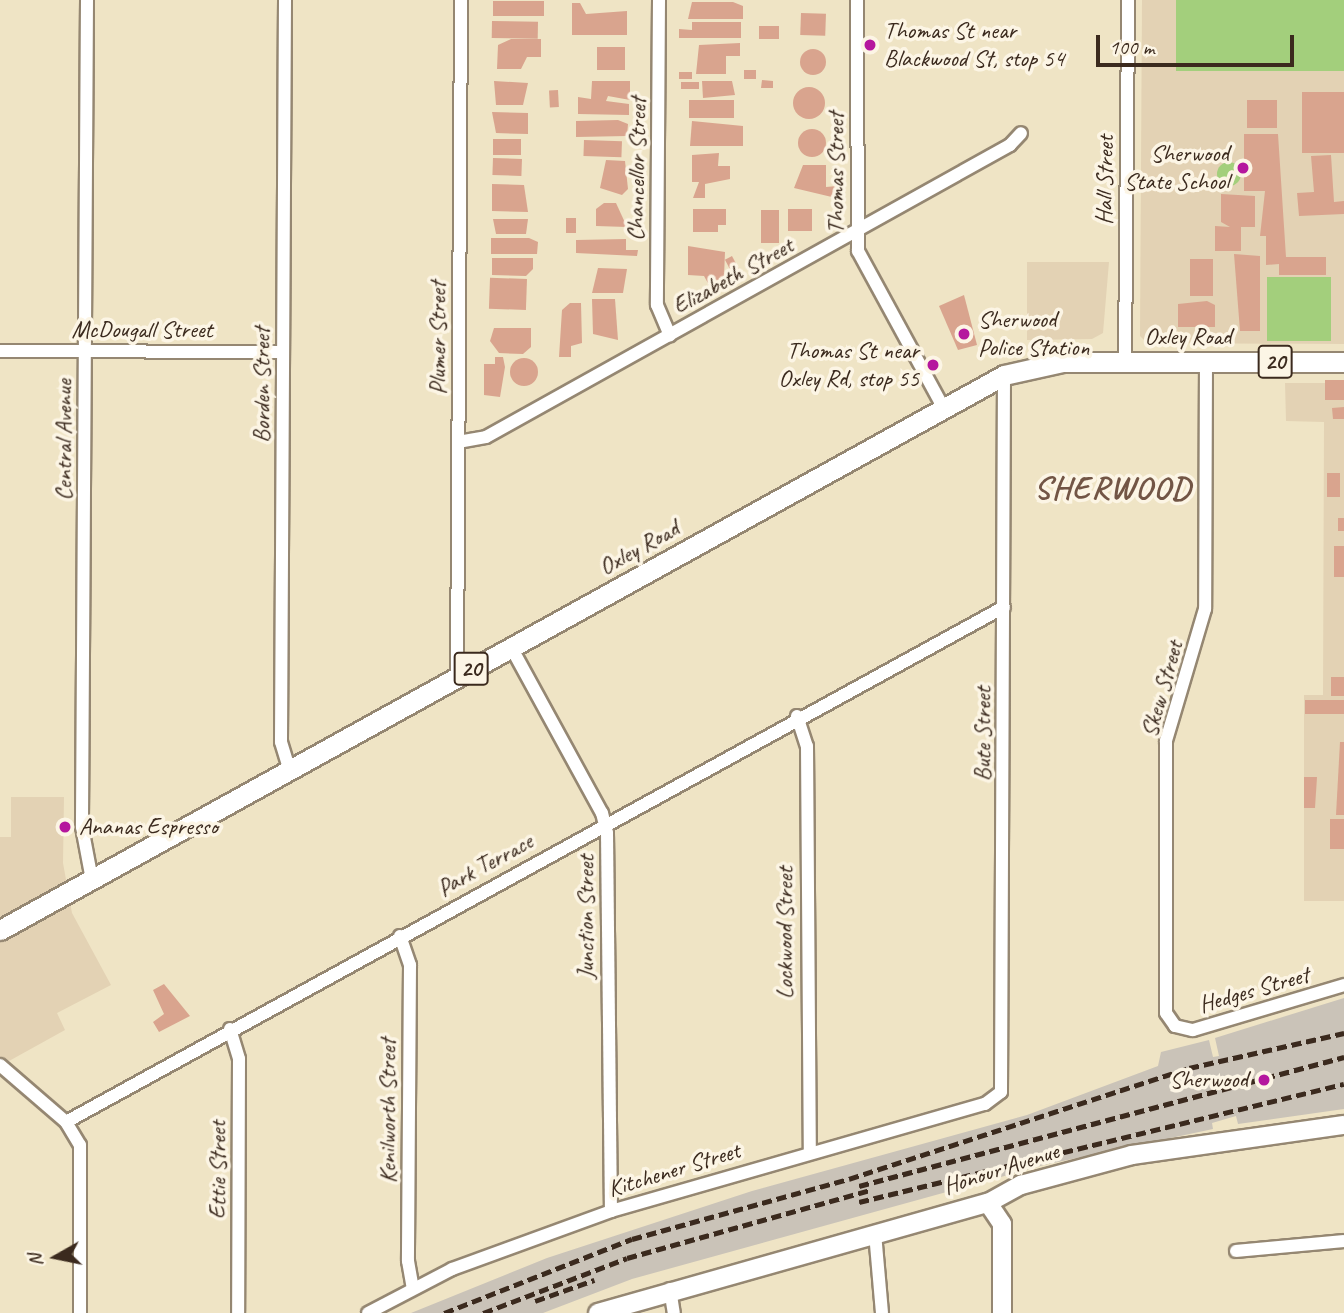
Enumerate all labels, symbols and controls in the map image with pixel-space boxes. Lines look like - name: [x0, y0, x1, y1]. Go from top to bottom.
- place label: Thomas St near Blackwood St, stop 54: [884, 17, 1065, 73]
- scale bar: [1099, 21, 1297, 65]
- text: 100 m: [1109, 34, 1154, 60]
- marker: Thomas St near Blackwood St, stop 54: [862, 37, 878, 53]
- street label: Chancellor Street: [621, 97, 653, 241]
- street label: Thomas Street: [822, 112, 850, 234]
- street label: Hall Street: [1090, 135, 1120, 225]
- place label: Sherwood State School: [1125, 140, 1229, 196]
- marker: Sherwood State School: [1235, 160, 1251, 176]
- street label: Elizabeth Street: [668, 231, 798, 321]
- street label: Plumer Street: [424, 281, 452, 395]
- place label: Sherwood Police Station: [978, 306, 1090, 362]
- street label: McDougall Street: [71, 316, 213, 344]
- street label: Oxley Road: [1145, 323, 1231, 351]
- marker: Sherwood Police Station: [956, 326, 972, 342]
- street label: Borden Street: [248, 327, 276, 443]
- place label: Thomas St near Oxley Rd, stop 55: [779, 337, 919, 393]
- road number: 20: [1258, 342, 1292, 382]
- marker: Thomas St near Oxley Rd, stop 55: [925, 357, 941, 373]
- street label: Central Avenue: [50, 379, 78, 501]
- district label: SHERWOOD: [1035, 469, 1191, 507]
- street label: Oxley Road: [594, 514, 684, 582]
- street label: Skew Street: [1134, 637, 1190, 741]
- road number: 20: [454, 650, 489, 688]
- street label: Bute Street: [969, 686, 997, 782]
- place label: Ananas Espresso: [79, 813, 218, 841]
- marker: Ananas Espresso: [57, 819, 73, 835]
- street label: Park Terrace: [432, 827, 538, 903]
- street label: Junction Street: [572, 855, 600, 979]
- street label: Lockwood Street: [771, 867, 799, 999]
- street label: Hedges Street: [1196, 961, 1312, 1019]
- street label: Kenilworth Street: [374, 1039, 402, 1183]
- place label: Sherwood: [1169, 1066, 1248, 1094]
- marker: Sherwood: [1254, 1070, 1274, 1090]
- street label: Ettie Street: [204, 1121, 232, 1219]
- street label: Kitchener Street: [604, 1136, 744, 1204]
- street label: Honour Avenue: [940, 1137, 1062, 1201]
- north arrow: [21, 1222, 91, 1292]
- text: N: [22, 1253, 48, 1268]

